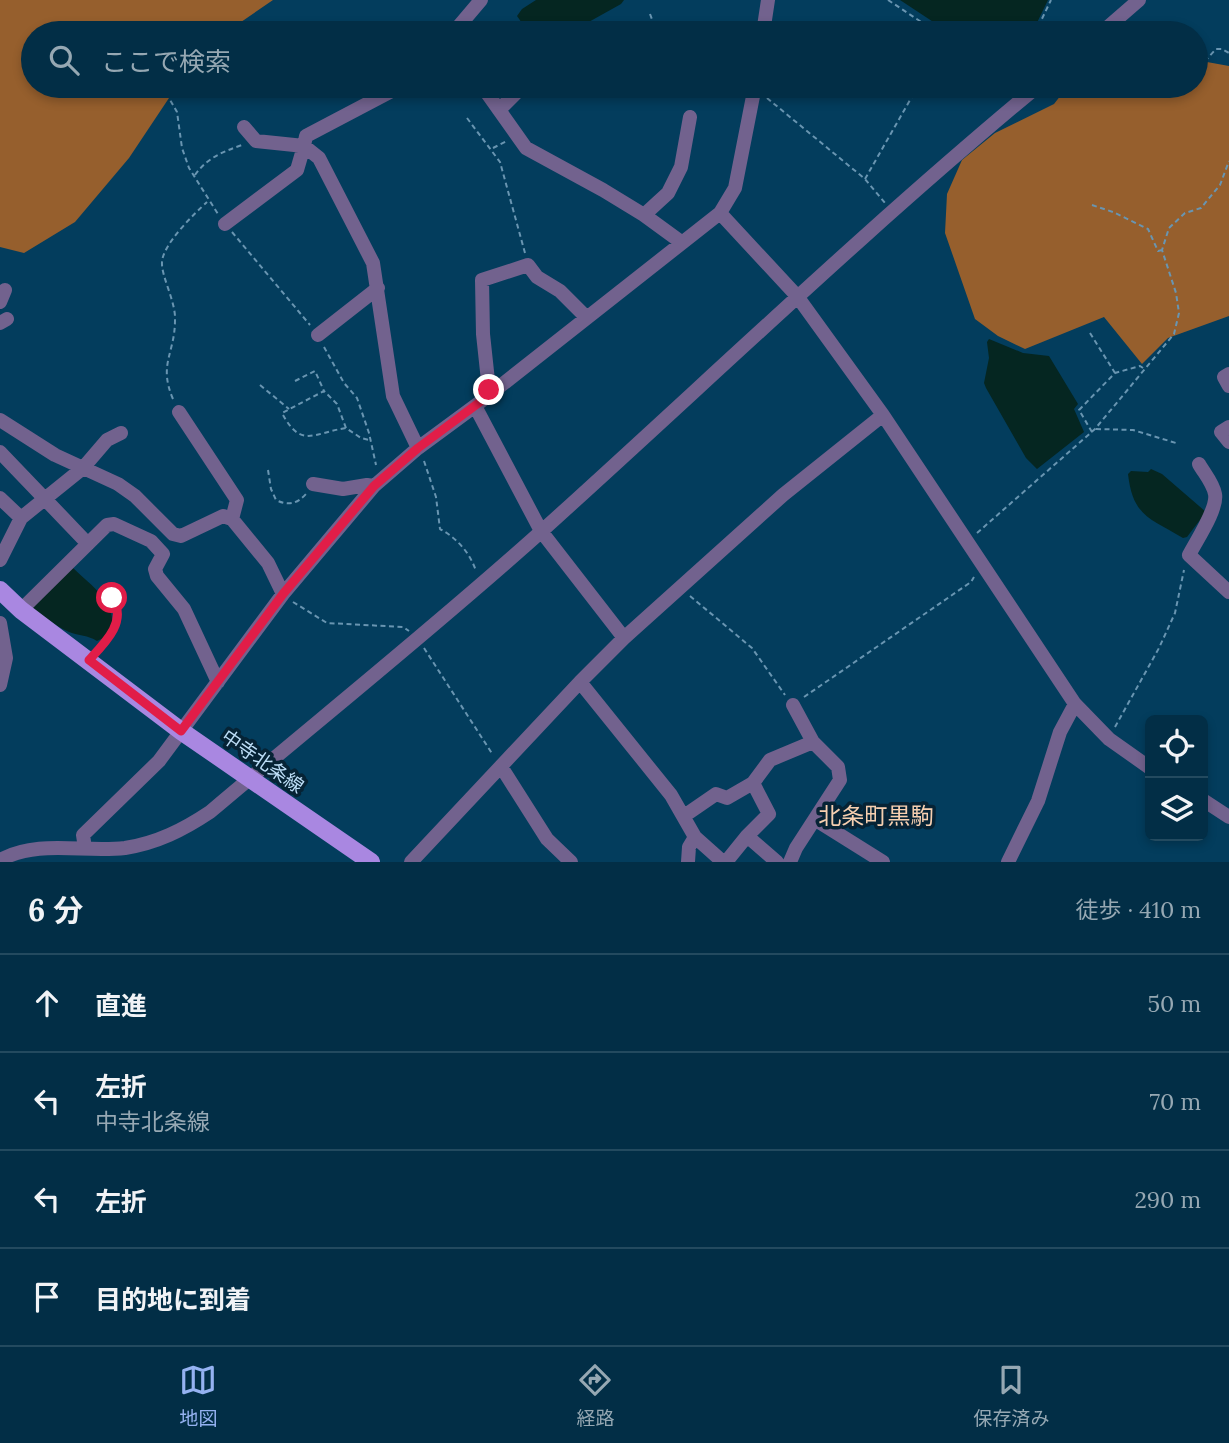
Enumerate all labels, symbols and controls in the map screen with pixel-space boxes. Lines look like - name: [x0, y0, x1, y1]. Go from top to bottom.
- search box: [21, 21, 1208, 98]
- icon: search: [45, 41, 83, 79]
- text: ここで検索: [101, 45, 231, 78]
- route end: [473, 374, 504, 405]
- route start: [96, 582, 127, 613]
- map controls: [1145, 715, 1208, 841]
- button: locate: [1145, 715, 1208, 778]
- street label: 中寺北条線: [217, 724, 309, 798]
- button: layers: [1145, 778, 1208, 841]
- district label: 北条町黒駒: [819, 801, 934, 830]
- text: 6 分: [28, 891, 83, 929]
- text: 徒歩 · 410 m: [1075, 895, 1201, 924]
- icon: ahead: [28, 984, 66, 1022]
- text: 直進: [95, 989, 147, 1022]
- text: 50 m: [1148, 989, 1201, 1018]
- text: 左折: [95, 1070, 147, 1103]
- icon: left: [28, 1082, 66, 1120]
- text: 70 m: [1150, 1087, 1201, 1116]
- text: 中寺北条線: [95, 1107, 210, 1136]
- icon: left: [28, 1180, 66, 1218]
- text: 左折: [95, 1185, 147, 1218]
- text: 290 m: [1134, 1185, 1201, 1214]
- icon: arrive: [28, 1278, 66, 1316]
- text: 目的地に到着: [95, 1283, 251, 1316]
- tab: 地図: [179, 1361, 218, 1430]
- tab: 経路: [576, 1361, 615, 1430]
- tab: 保存済み: [973, 1361, 1050, 1430]

